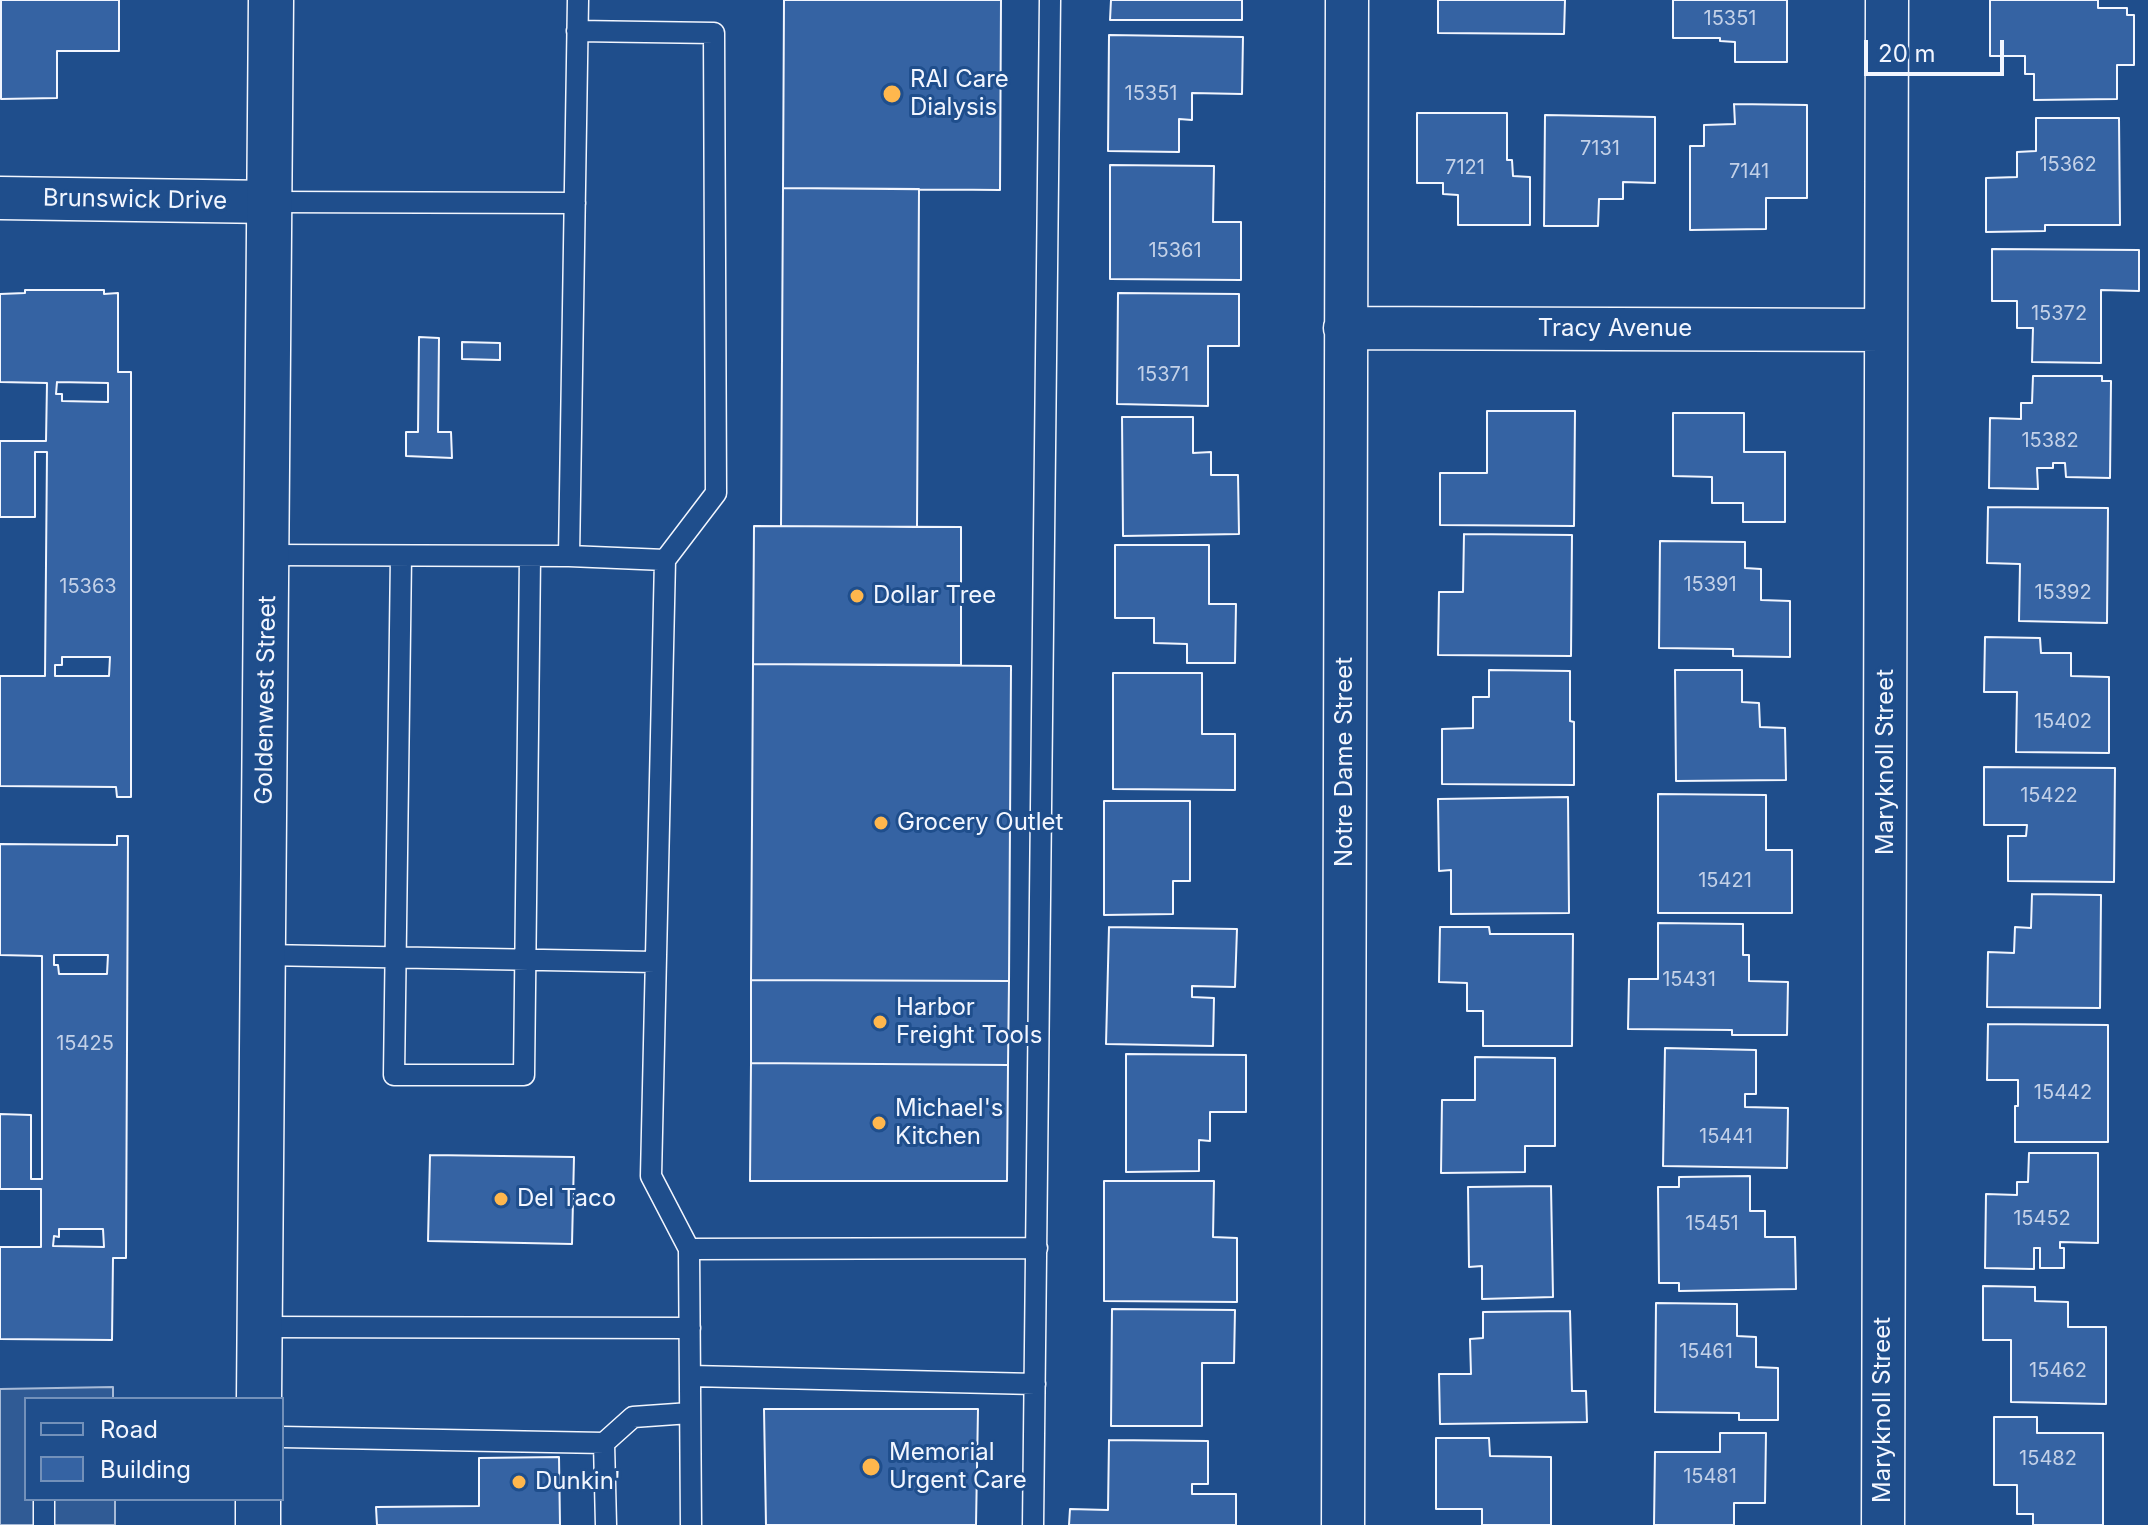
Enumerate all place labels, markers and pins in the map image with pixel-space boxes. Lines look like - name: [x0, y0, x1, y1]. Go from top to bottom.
- place label: RAI Care Dialysis: [910, 66, 1009, 122]
- marker: RAI Care Dialysis: [881, 83, 903, 105]
- place label: Dollar Tree: [873, 582, 996, 610]
- marker: Dollar Tree: [848, 587, 866, 605]
- place label: Grocery Outlet: [897, 809, 1063, 837]
- marker: Grocery Outlet: [872, 814, 890, 832]
- place label: Harbor Freight Tools: [896, 994, 1042, 1050]
- marker: Harbor Freight Tools: [871, 1013, 889, 1031]
- place label: Michael's Kitchen: [895, 1095, 1004, 1151]
- marker: Michael's Kitchen: [870, 1114, 888, 1132]
- place label: Del Taco: [517, 1185, 616, 1213]
- marker: Del Taco: [492, 1190, 510, 1208]
- place label: Memorial Urgent Care: [889, 1439, 1027, 1495]
- marker: Memorial Urgent Care: [860, 1456, 882, 1478]
- place label: Dunkin': [535, 1468, 621, 1496]
- marker: Dunkin': [510, 1473, 528, 1491]

